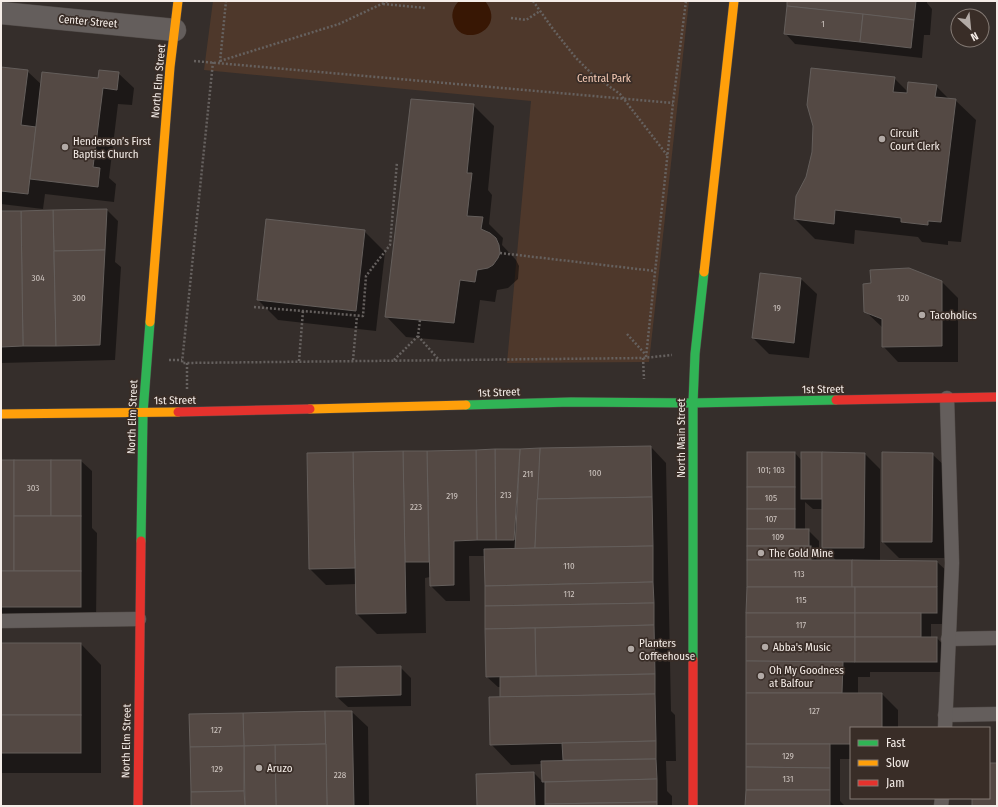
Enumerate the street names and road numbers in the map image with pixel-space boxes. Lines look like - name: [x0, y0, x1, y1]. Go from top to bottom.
- street label: Center Street: [58, 12, 118, 31]
- street label: North Elm Street: [149, 43, 168, 119]
- street label: North Elm Street: [125, 379, 140, 454]
- street label: 1st Street: [802, 383, 845, 396]
- street label: 1st Street: [478, 385, 521, 400]
- street label: 1st Street: [154, 394, 197, 407]
- street label: North Main Street: [675, 398, 688, 478]
- street label: North Elm Street: [119, 703, 134, 778]

